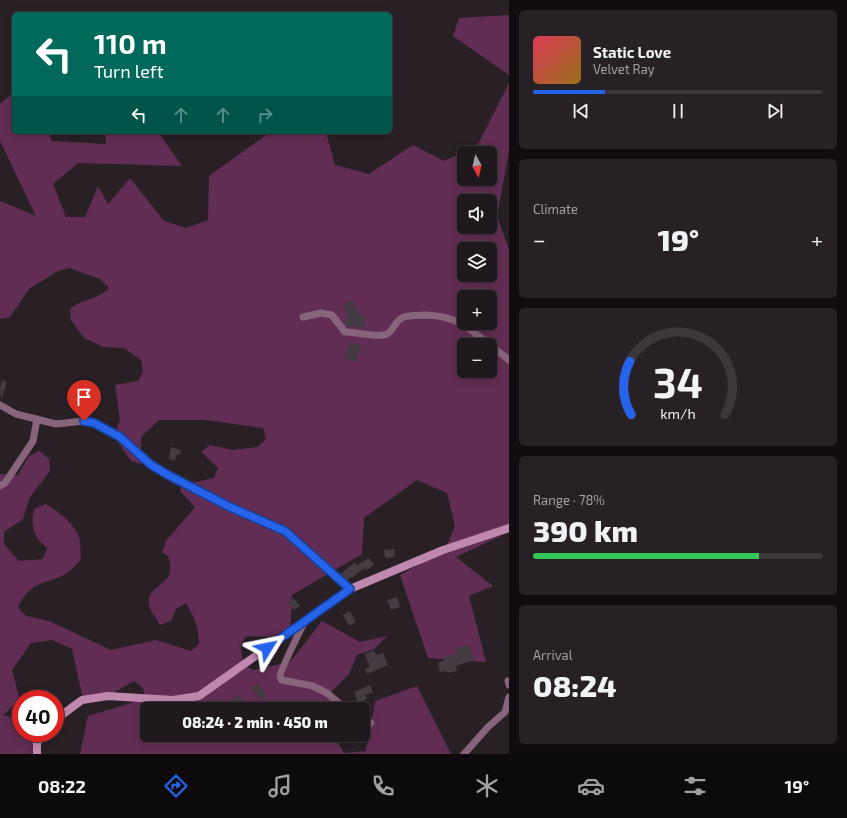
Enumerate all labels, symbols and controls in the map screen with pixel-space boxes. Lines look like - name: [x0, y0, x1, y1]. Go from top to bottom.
- text: 110 m: [94, 26, 167, 60]
- icon: left: [28, 28, 80, 80]
- text: Static Love: [593, 43, 671, 61]
- text: Turn left: [94, 60, 164, 82]
- text: Velvet Ray: [593, 61, 655, 77]
- icon: previous: [570, 100, 592, 122]
- icon: pause: [667, 100, 689, 122]
- icon: next: [764, 100, 786, 122]
- icon: left: [128, 104, 150, 126]
- icon: ahead: [170, 104, 192, 126]
- icon: ahead: [212, 104, 234, 126]
- icon: right: [254, 104, 276, 126]
- north arrow: [457, 146, 497, 186]
- map controls: [457, 146, 497, 378]
- button: sound: [457, 194, 497, 234]
- text: Climate: [533, 201, 578, 217]
- text: 19°: [658, 221, 699, 257]
- text: −: [533, 226, 546, 252]
- text: +: [811, 226, 823, 252]
- button: layers: [457, 242, 497, 282]
- button: +: [457, 290, 497, 330]
- button: −: [457, 338, 497, 378]
- text: 34: [653, 356, 703, 406]
- pin: [67, 380, 101, 421]
- icon: arrive: [73, 386, 95, 408]
- text: km/h: [660, 405, 696, 422]
- text: Range · 78%: [533, 492, 605, 508]
- text: 390 km: [533, 512, 638, 548]
- position arrow: [246, 627, 288, 669]
- text: Arrival: [533, 647, 573, 663]
- text: 08:24: [533, 667, 617, 703]
- speed limit sign: 40: [12, 690, 64, 742]
- text: 08:24 · 2 min · 450 m: [182, 713, 328, 731]
- icon: directions: [162, 772, 190, 800]
- icon: music: [266, 772, 294, 800]
- icon: phone: [369, 772, 397, 800]
- icon: climate: [473, 772, 501, 800]
- icon: car: [577, 772, 605, 800]
- icon: filters: [681, 772, 709, 800]
- text: 08:22: [38, 775, 86, 797]
- text: 19°: [784, 775, 809, 797]

